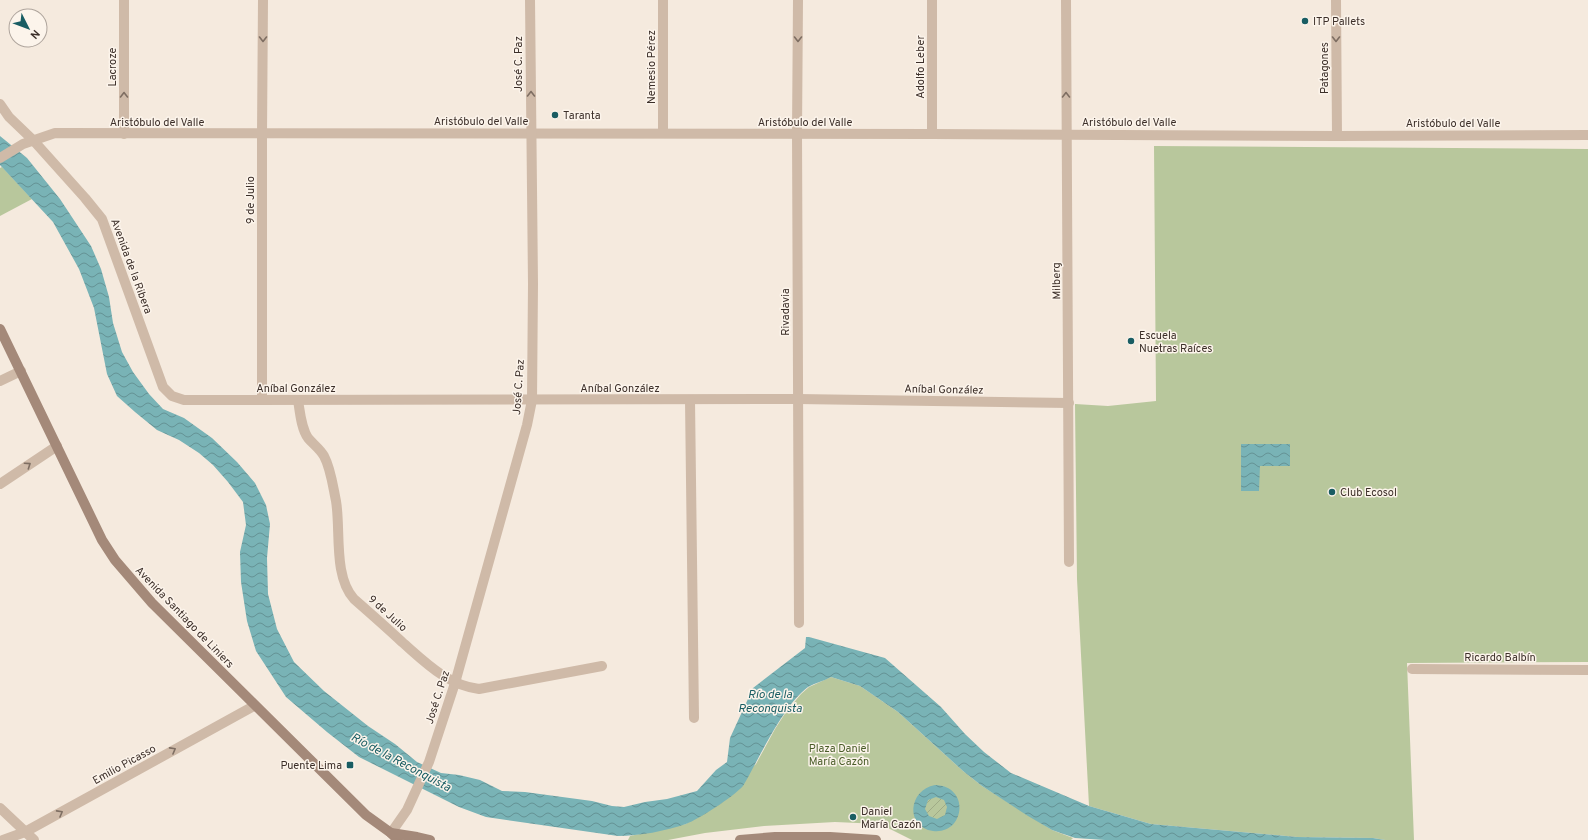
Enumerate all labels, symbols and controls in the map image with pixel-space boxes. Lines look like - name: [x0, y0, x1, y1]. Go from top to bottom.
- north arrow: [8, 8, 48, 48]
- place label: ITP Pallets: [1313, 15, 1365, 29]
- marker: ITP Pallets: [1300, 16, 1310, 26]
- text: N: [27, 26, 43, 42]
- street label: Nemesio Pérez: [645, 30, 659, 104]
- street label: Adolfo Leber: [914, 35, 928, 99]
- one-way arrow: [259, 36, 267, 42]
- street label: José C. Paz: [512, 36, 526, 92]
- one-way arrow: [794, 36, 802, 42]
- one-way arrow: [1332, 36, 1340, 42]
- street label: Patagones: [1318, 42, 1332, 94]
- street label: Lacroze: [106, 47, 120, 87]
- one-way arrow: [527, 91, 535, 97]
- one-way arrow: [120, 92, 128, 98]
- one-way arrow: [1062, 92, 1070, 98]
- place label: Taranta: [563, 109, 601, 123]
- marker: Taranta: [550, 110, 560, 120]
- street label: Aristóbulo del Valle: [434, 115, 528, 129]
- street label: Aristóbulo del Valle: [110, 116, 204, 130]
- street label: Aristóbulo del Valle: [758, 116, 852, 130]
- street label: Aristóbulo del Valle: [1082, 116, 1176, 130]
- street label: Aristóbulo del Valle: [1406, 117, 1500, 131]
- street label: 9 de Julio: [244, 176, 258, 224]
- street label: Avenida de la Ribera: [107, 217, 155, 316]
- street label: Milberg: [1050, 262, 1064, 300]
- street label: Rivadavia: [779, 288, 793, 336]
- place label: Escuela Nuetras Raíces: [1139, 329, 1212, 356]
- marker: Escuela Nuetras Raíces: [1126, 336, 1136, 346]
- street label: José C. Paz: [510, 359, 528, 415]
- street label: Aníbal González: [256, 382, 336, 396]
- street label: Aníbal González: [580, 382, 660, 396]
- street label: Aníbal González: [904, 382, 984, 398]
- one-way arrow: [24, 463, 31, 470]
- place label: Club Ecosol: [1340, 486, 1397, 500]
- marker: Club Ecosol: [1327, 487, 1337, 497]
- street label: Avenida Santiago de Liniers: [132, 564, 237, 672]
- street label: 9 de Julio: [365, 593, 410, 635]
- street label: Ricardo Balbín: [1464, 651, 1536, 665]
- street label: José C. Paz: [423, 669, 453, 726]
- water label: Río de la Reconquista: [738, 687, 803, 717]
- water label: Río de la Reconquista: [348, 730, 454, 796]
- street label: Emilio Picasso: [90, 742, 159, 788]
- park label: Plaza Daniel María Cazón: [809, 742, 869, 769]
- one-way arrow: [169, 747, 177, 755]
- place label: Puente Lima: [280, 759, 342, 773]
- marker: Puente Lima: [345, 760, 355, 770]
- place label: Daniel María Cazón: [861, 805, 922, 832]
- one-way arrow: [55, 810, 63, 817]
- marker: Daniel María Cazón: [848, 812, 858, 822]

